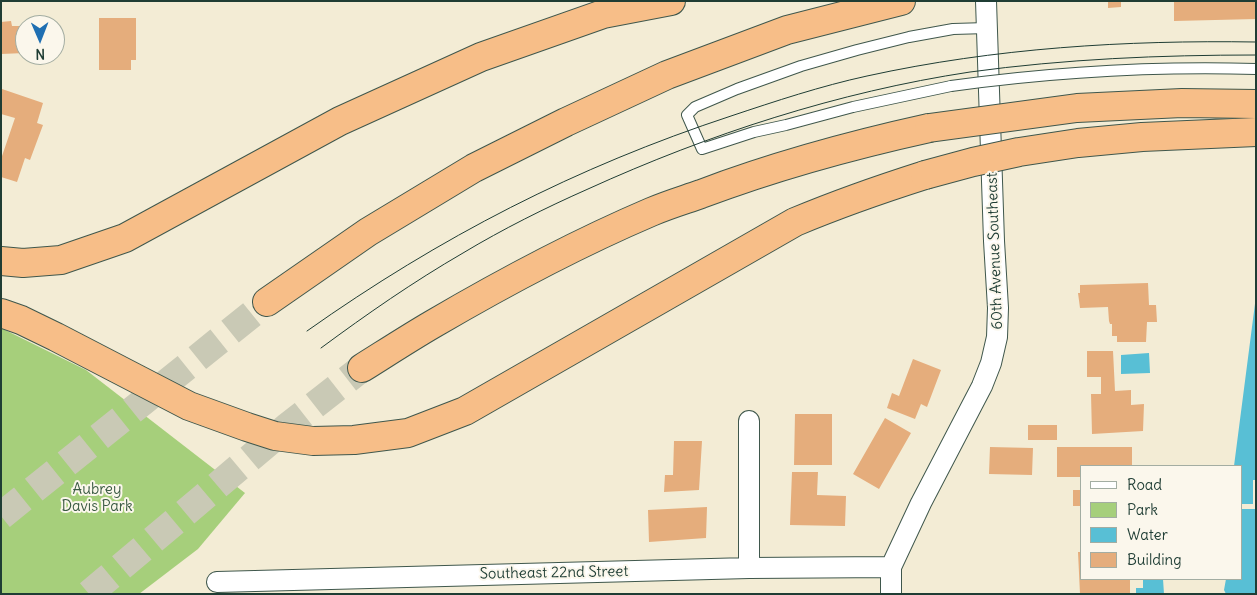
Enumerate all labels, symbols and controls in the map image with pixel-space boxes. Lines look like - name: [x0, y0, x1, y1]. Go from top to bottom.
- north arrow: [15, 15, 65, 65]
- text: N: [35, 45, 45, 63]
- street label: 60th Avenue Southeast: [983, 172, 1007, 330]
- legend: [1080, 465, 1242, 580]
- text: Road: [1127, 475, 1162, 494]
- park label: Aubrey Davis Park: [61, 481, 133, 516]
- text: Park: [1127, 500, 1158, 519]
- text: Water: [1127, 525, 1168, 544]
- text: Building: [1127, 550, 1182, 569]
- street label: Southeast 22nd Street: [479, 563, 629, 583]

